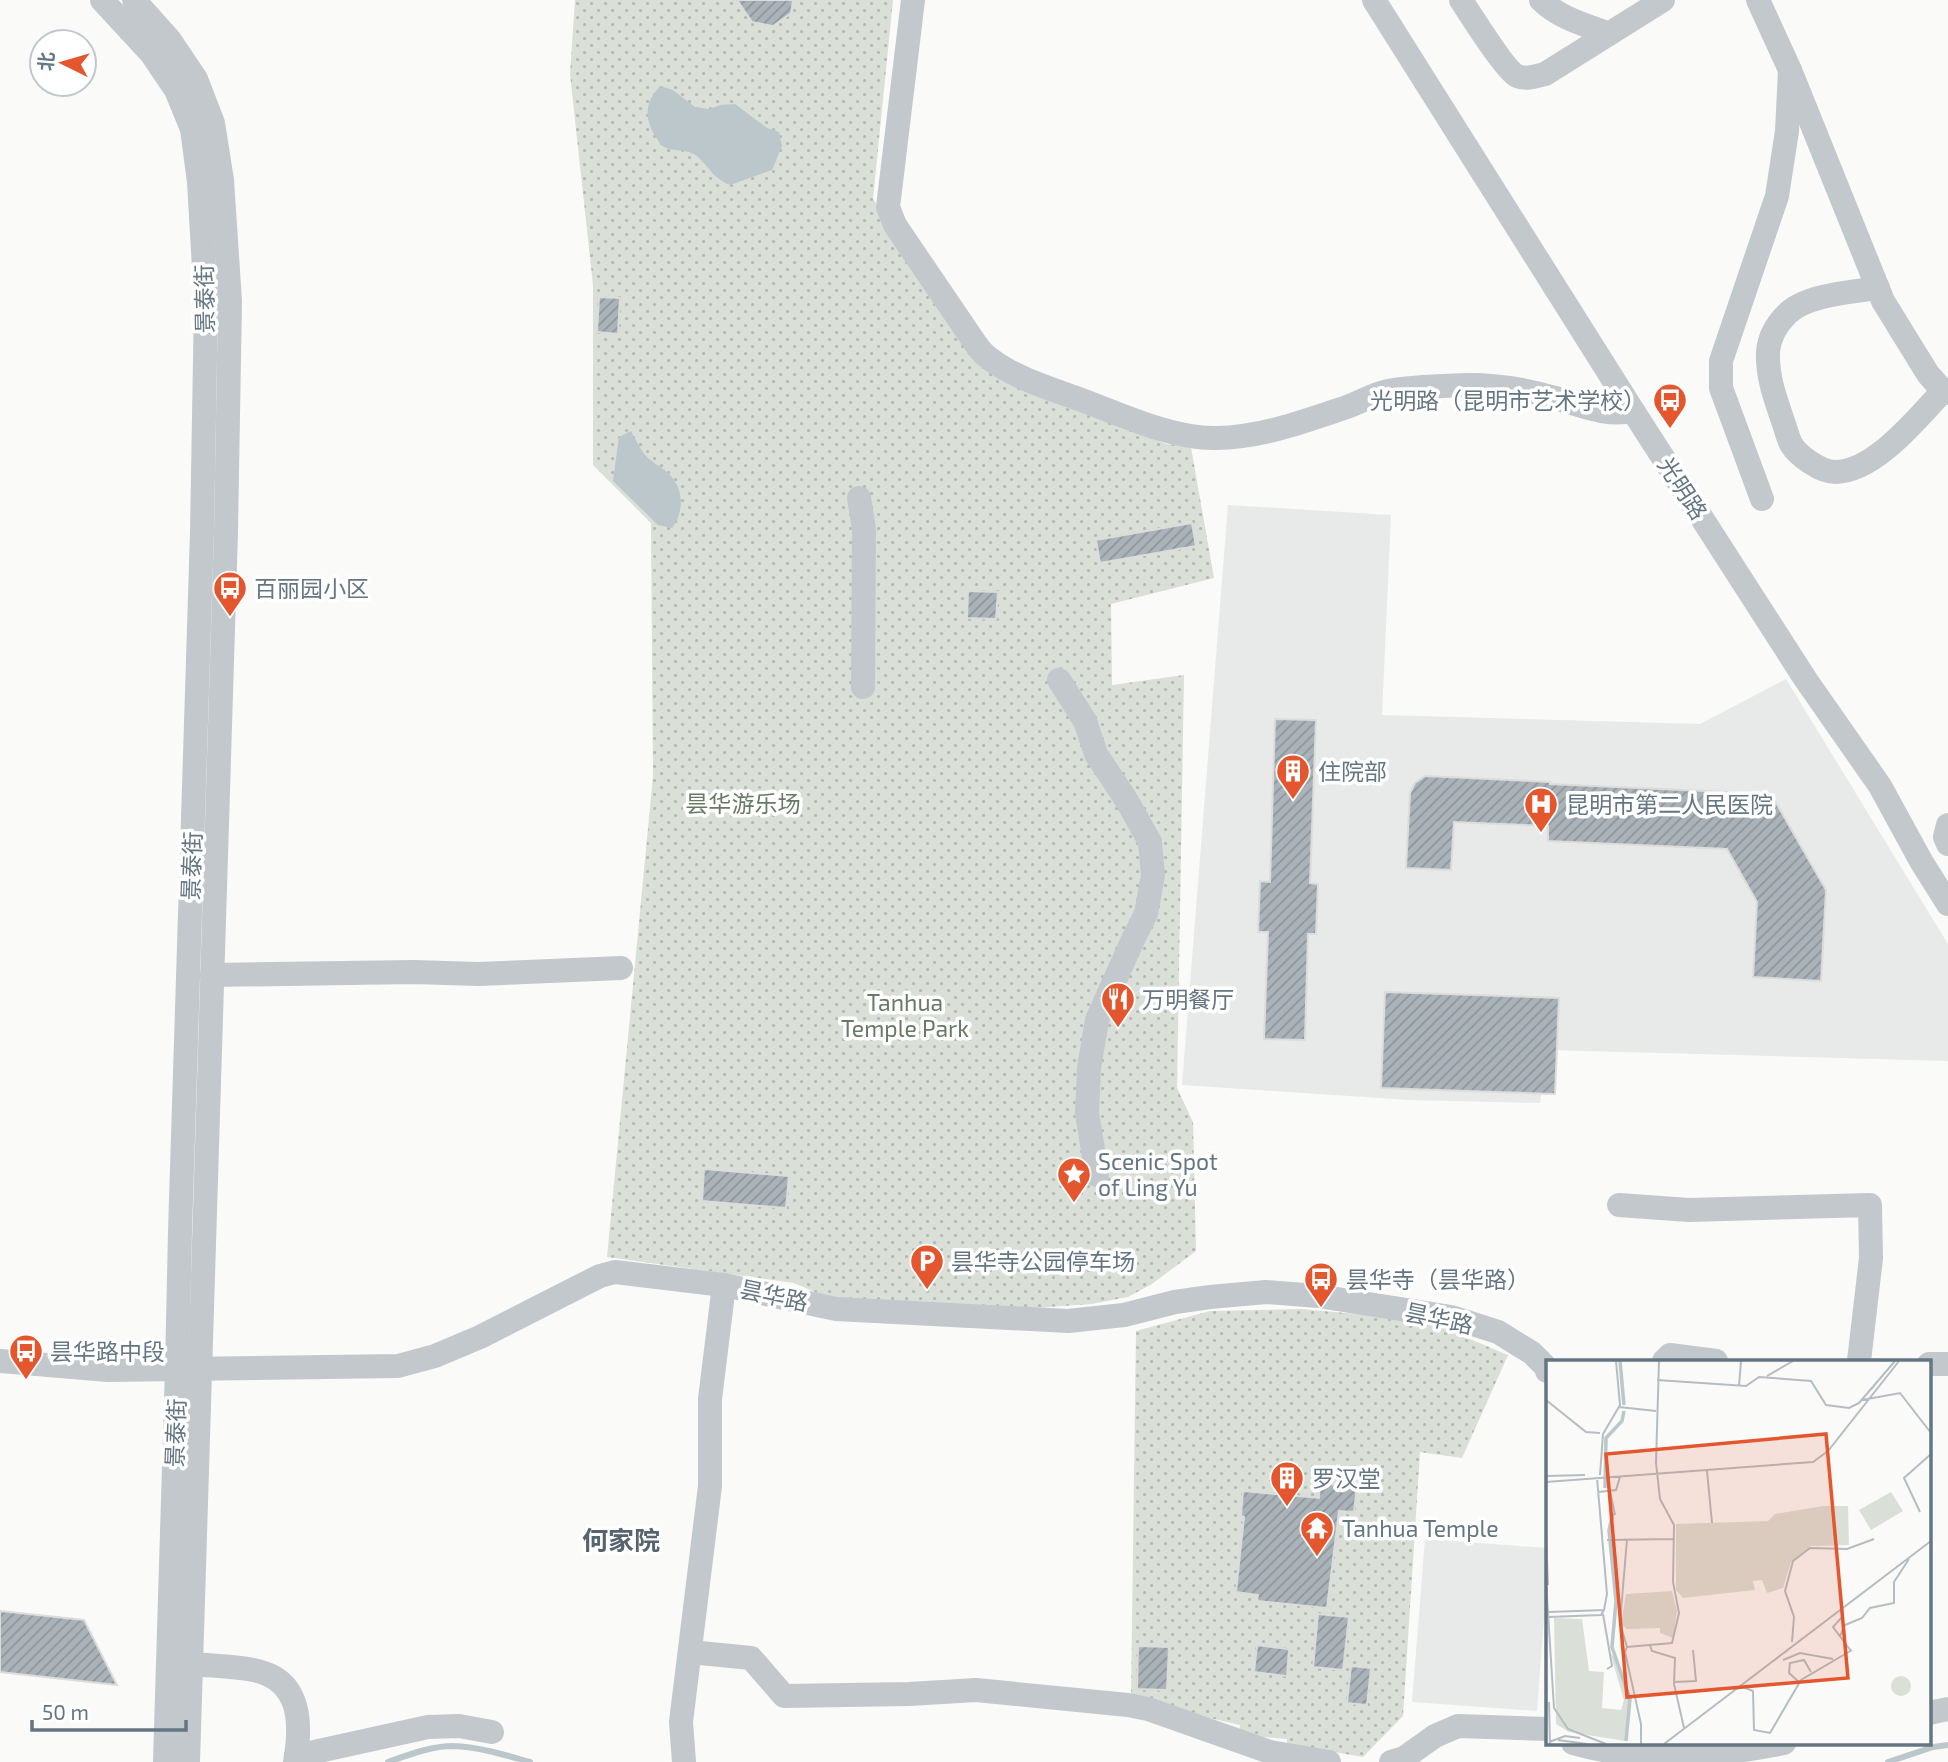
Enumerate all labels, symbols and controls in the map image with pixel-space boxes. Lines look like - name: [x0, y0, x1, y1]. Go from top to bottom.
- north arrow: [28, 28, 98, 98]
- text: 北: [33, 51, 58, 72]
- street label: 景泰街: [189, 264, 219, 334]
- bus stop icon: 光明路（昆明市艺术学校）: [1651, 381, 1689, 430]
- place label: 光明路（昆明市艺术学校）: [1370, 386, 1646, 414]
- street label: 光明路: [1652, 451, 1714, 525]
- bus stop icon: 百丽园小区: [211, 569, 249, 618]
- place label: 百丽园小区: [254, 574, 369, 602]
- building icon: 住院部: [1274, 752, 1312, 801]
- place label: 住院部: [1318, 757, 1387, 785]
- hospital icon: 昆明市第二人民医院: [1522, 785, 1560, 834]
- park label: 昙华游乐场: [686, 789, 801, 817]
- place label: 昆明市第二人民医院: [1566, 790, 1773, 818]
- street label: 景泰街: [176, 831, 206, 901]
- restaurant icon: 万明餐厅: [1099, 980, 1137, 1029]
- place label: 万明餐厅: [1142, 985, 1234, 1013]
- park label: Tanhua Temple Park: [841, 988, 969, 1042]
- place label: Scenic Spot of Ling Yu: [1098, 1147, 1218, 1201]
- place icon: Scenic Spot of Ling Yu: [1055, 1155, 1093, 1204]
- parking icon: 昙华寺公园停车场: [908, 1242, 946, 1291]
- place label: 昙华寺公园停车场: [951, 1247, 1135, 1275]
- bus stop icon: 昙华寺（昙华路）: [1302, 1260, 1340, 1309]
- place label: 昙华寺（昙华路）: [1346, 1265, 1530, 1293]
- street label: 昙华路: [737, 1274, 811, 1316]
- street label: 昙华路: [1402, 1297, 1476, 1339]
- bus stop icon: 昙华路中段: [7, 1332, 45, 1381]
- place label: 昙华路中段: [50, 1337, 165, 1365]
- inset map: [1546, 1360, 1930, 1744]
- street label: 景泰街: [160, 1398, 190, 1468]
- building icon: 罗汉堂: [1268, 1459, 1306, 1508]
- place label: 罗汉堂: [1312, 1464, 1381, 1492]
- temple icon: Tanhua Temple: [1298, 1509, 1336, 1558]
- place label: Tanhua Temple: [1342, 1514, 1499, 1542]
- district label: 何家院: [582, 1524, 660, 1555]
- scale bar: [32, 1688, 186, 1732]
- text: 50 m: [42, 1699, 89, 1724]

